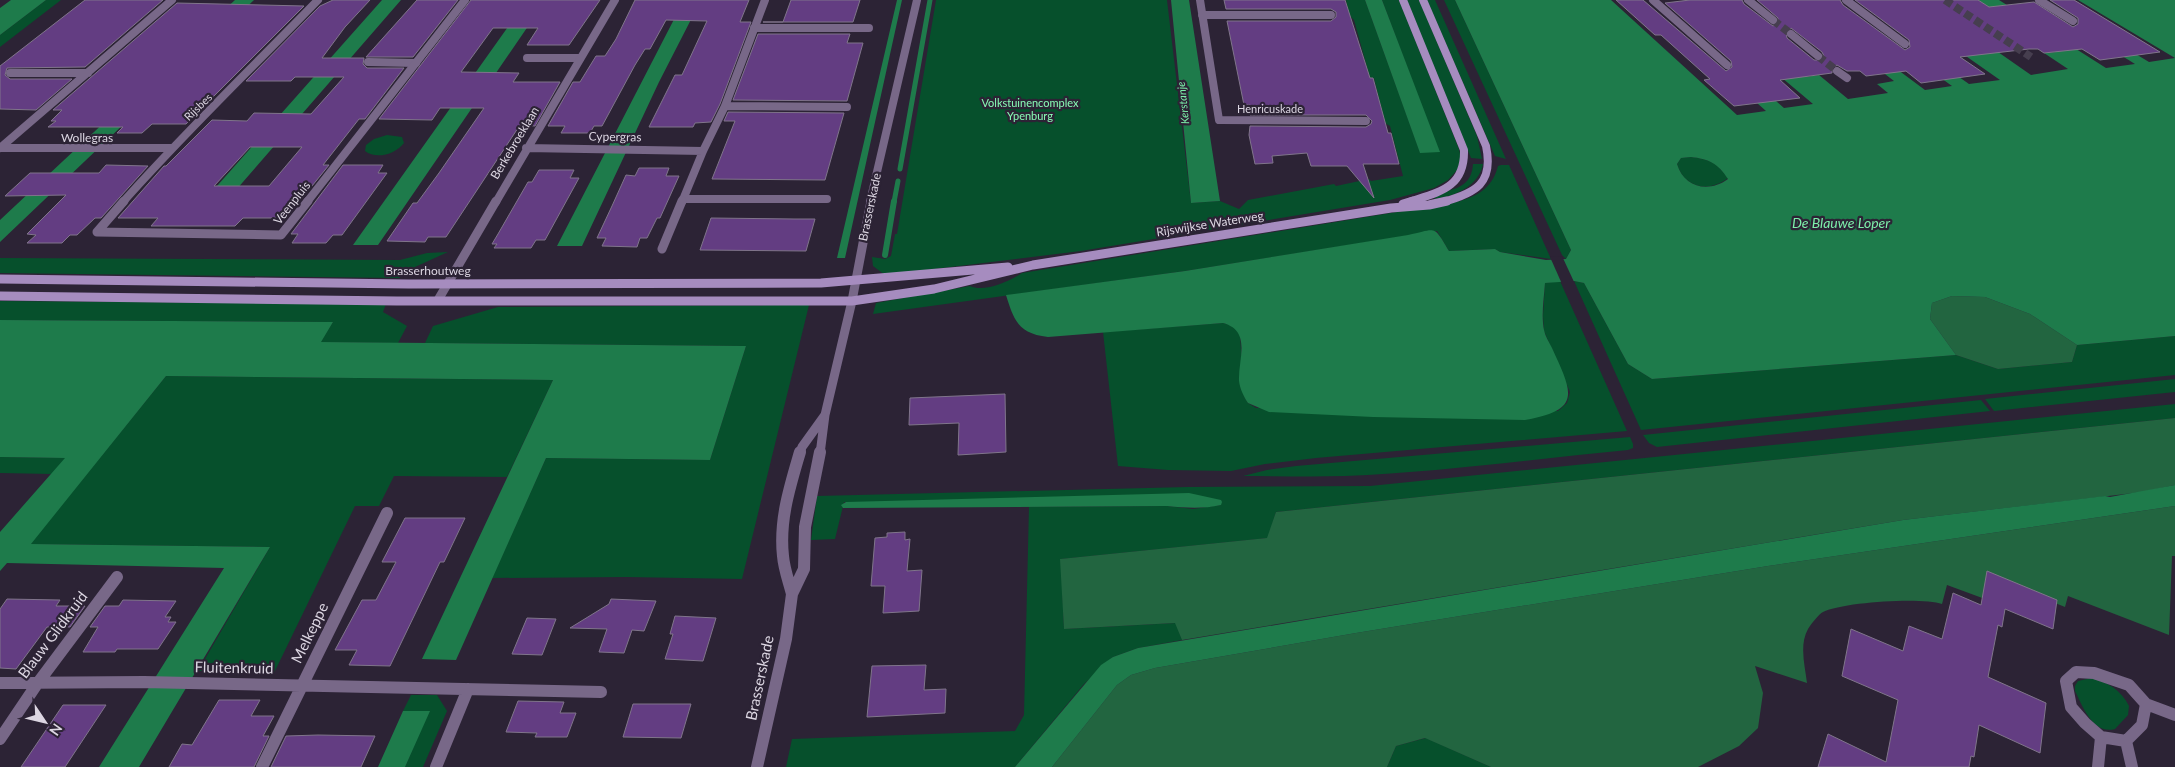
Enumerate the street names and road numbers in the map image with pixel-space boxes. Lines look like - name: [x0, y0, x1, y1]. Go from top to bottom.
- street label: Rijsbes: [181, 90, 214, 123]
- street label: Henricuskade: [1237, 102, 1303, 115]
- street label: Berkebroeklaan: [487, 104, 542, 182]
- street label: Cypergras: [588, 129, 642, 144]
- street label: Wollegras: [61, 130, 113, 145]
- street label: Brasserskade: [855, 171, 884, 242]
- street label: Veenpluis: [270, 178, 313, 227]
- street label: Rijswijkse Waterweg: [1155, 208, 1265, 239]
- street label: Brasserhoutweg: [385, 263, 471, 278]
- street label: Blauw Glidkruid: [14, 587, 91, 681]
- street label: Melkeppe: [287, 599, 331, 666]
- street label: Brasserskade: [741, 634, 777, 722]
- street label: Fluitenkruid: [194, 657, 274, 677]

